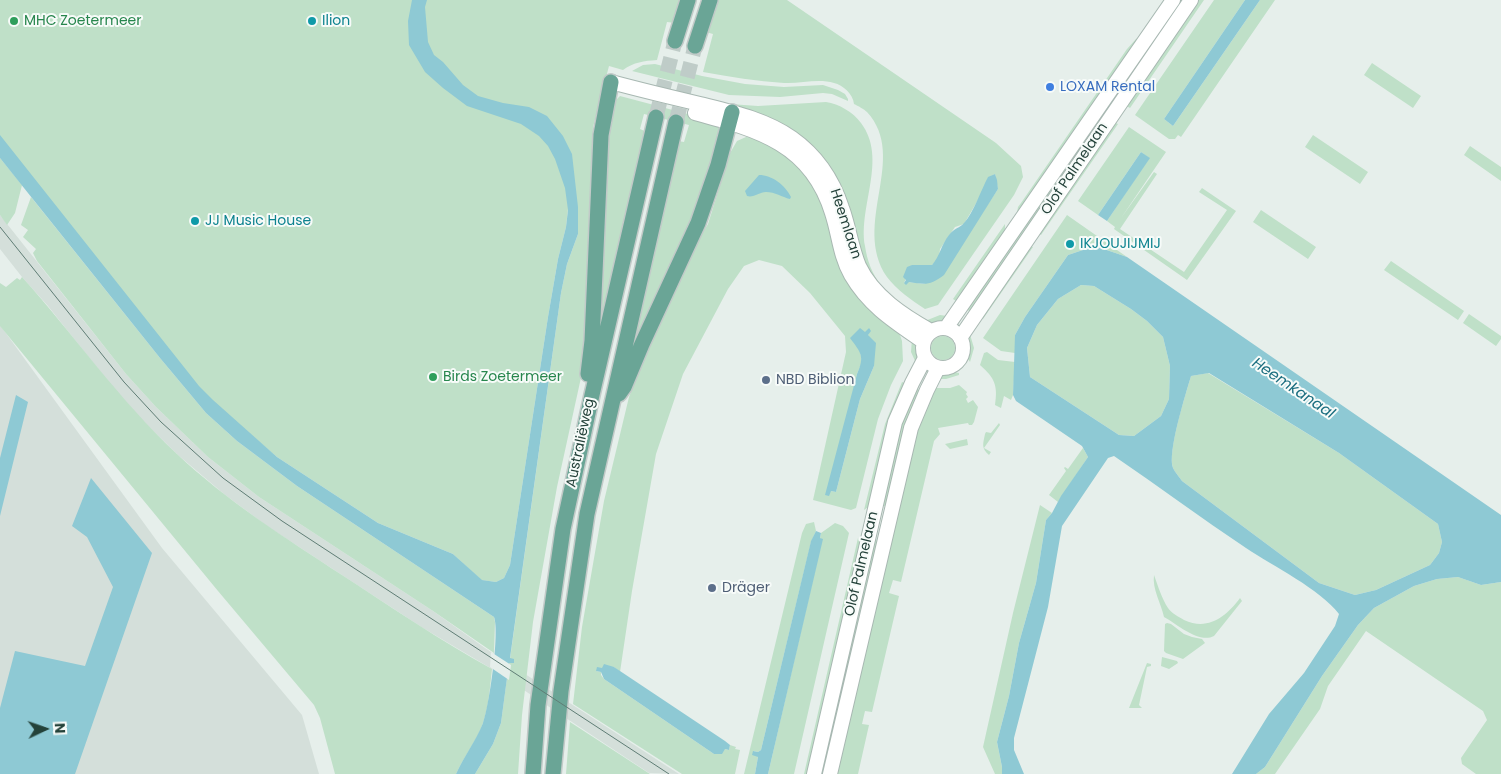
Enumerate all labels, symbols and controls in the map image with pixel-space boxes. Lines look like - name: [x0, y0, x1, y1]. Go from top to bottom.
- place label: MHC Zoetermeer: [24, 13, 142, 29]
- place label: Ilion: [322, 13, 350, 29]
- marker: MHC Zoetermeer: [8, 15, 20, 27]
- marker: Ilion: [306, 15, 318, 27]
- place label: LOXAM Rental: [1060, 79, 1155, 95]
- marker: LOXAM Rental: [1044, 81, 1056, 93]
- street label: Olof Palmelaan: [1038, 120, 1112, 218]
- street label: Heemlaan: [826, 187, 864, 261]
- place label: JJ Music House: [205, 213, 311, 229]
- marker: JJ Music House: [189, 215, 201, 227]
- place label: IKJOUJIJMIJ: [1080, 236, 1161, 252]
- marker: IKJOUJIJMIJ: [1064, 238, 1076, 250]
- water label: Heemkanaal: [1248, 355, 1338, 423]
- place label: Birds Zoetermeer: [443, 369, 562, 385]
- marker: Birds Zoetermeer: [427, 371, 439, 383]
- place label: NBD Biblion: [776, 372, 854, 388]
- marker: NBD Biblion: [760, 374, 772, 386]
- street label: Australiëweg: [563, 397, 599, 489]
- street label: Olof Palmelaan: [842, 510, 882, 618]
- place label: Dräger: [722, 580, 770, 596]
- marker: Dräger: [706, 582, 718, 594]
- north arrow: [20, 704, 70, 754]
- text: N: [50, 722, 70, 734]

